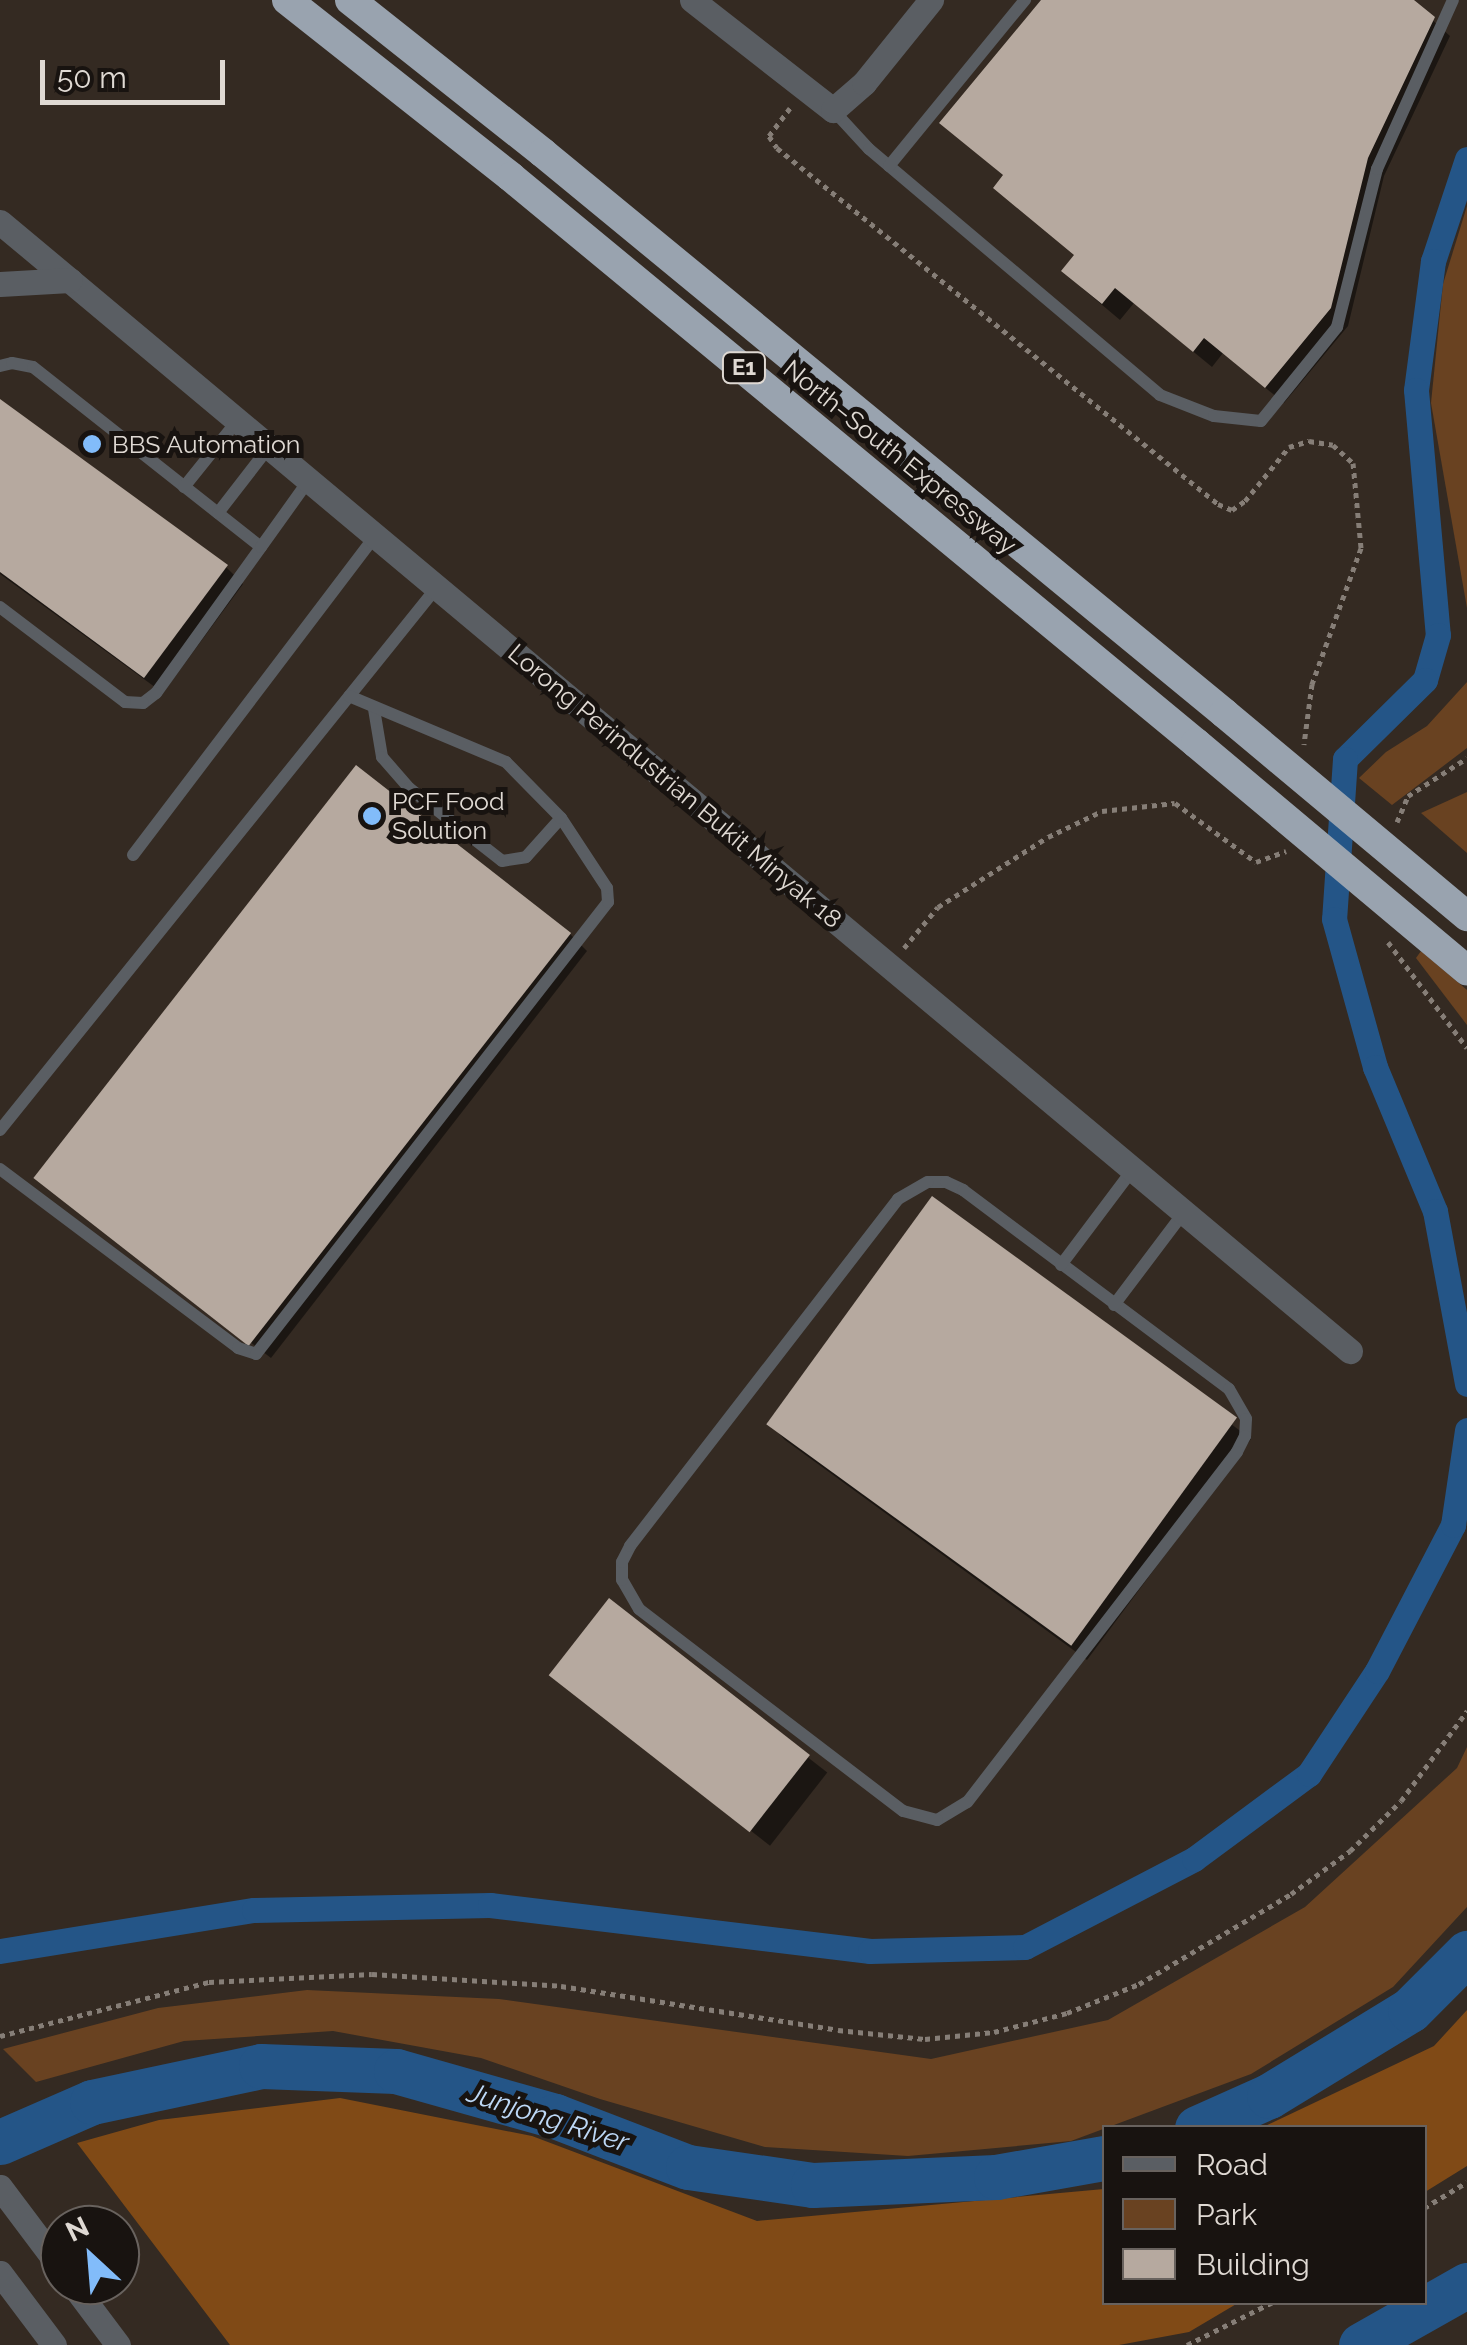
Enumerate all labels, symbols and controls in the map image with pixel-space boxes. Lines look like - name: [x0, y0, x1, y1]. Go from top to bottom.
- scale bar: [45, 40, 230, 102]
- text: 50 m: [57, 60, 127, 95]
- road number: E1: [722, 351, 766, 385]
- street label: North–South Expressway: [777, 354, 1023, 560]
- place label: BBS Automation: [112, 429, 301, 459]
- marker: BBS Automation: [81, 433, 103, 455]
- street label: Lorong Perindustrian Bukit Minyak 18: [502, 638, 848, 934]
- place label: PCF Food Solution: [392, 787, 505, 846]
- marker: PCF Food Solution: [361, 805, 383, 827]
- water label: Junjong River: [463, 2076, 633, 2160]
- legend: [1102, 2125, 1427, 2305]
- text: Road: [1196, 2147, 1268, 2182]
- text: Park: [1196, 2197, 1257, 2232]
- north arrow: [40, 2205, 140, 2305]
- text: N: [61, 2210, 94, 2249]
- text: Building: [1196, 2247, 1310, 2282]

